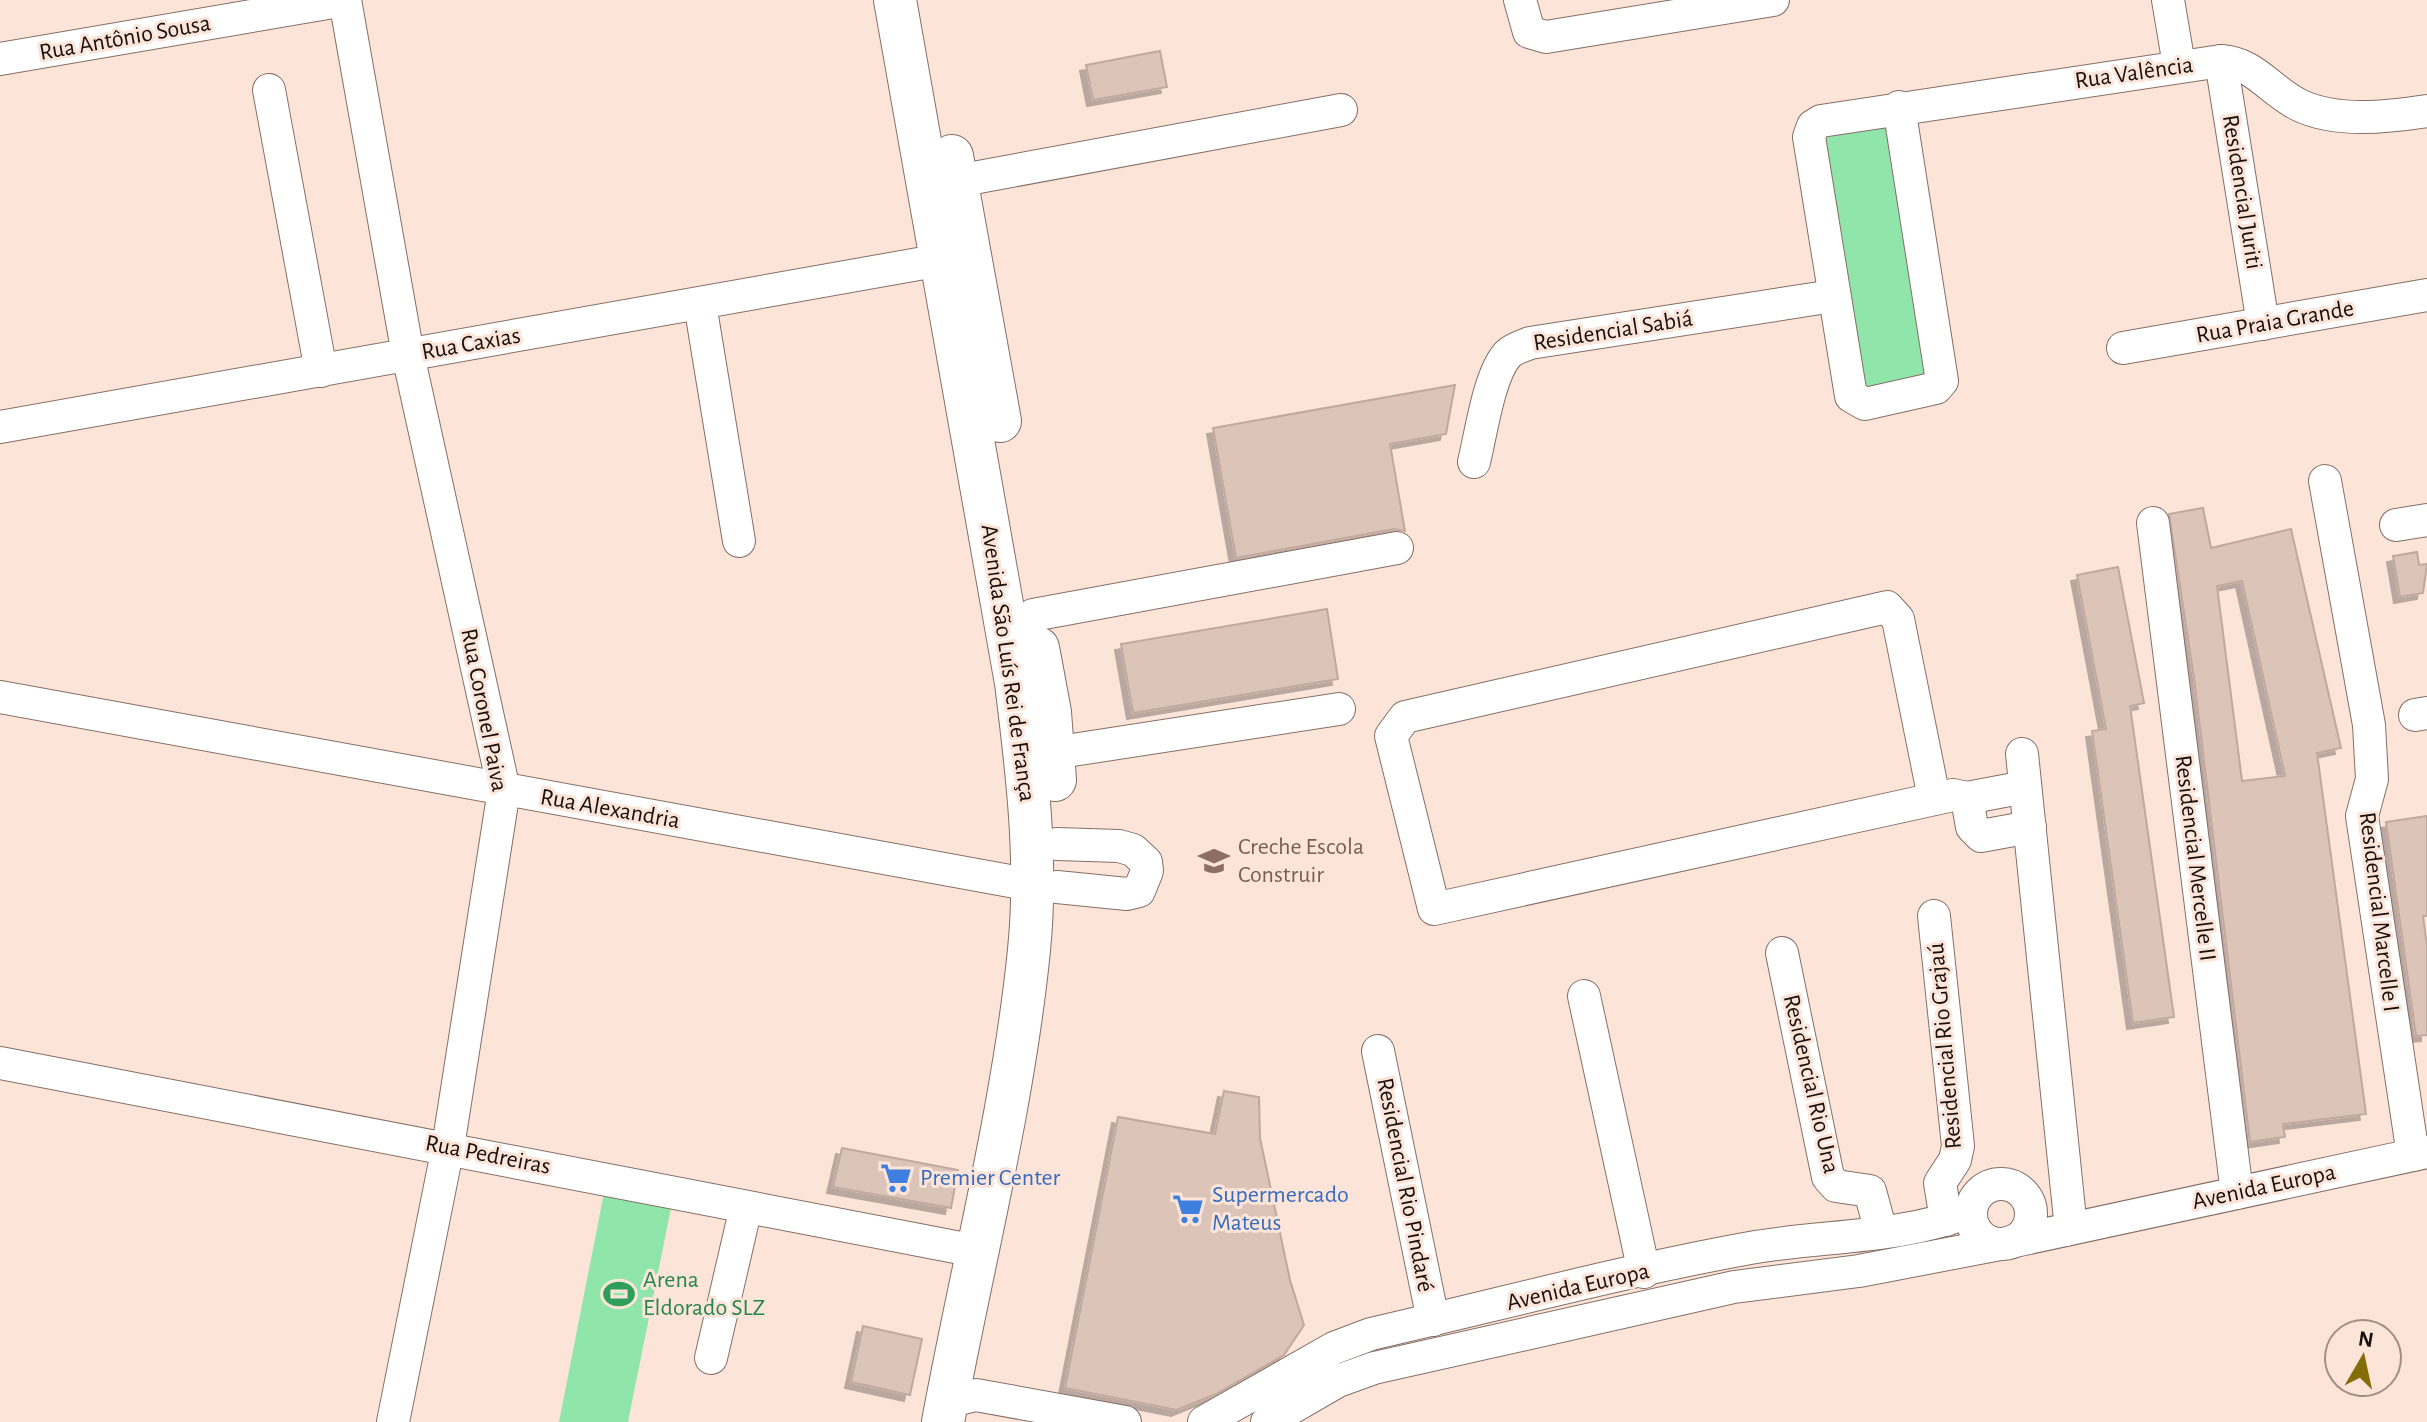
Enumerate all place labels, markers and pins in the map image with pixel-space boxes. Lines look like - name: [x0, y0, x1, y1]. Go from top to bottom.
- place label: Creche Escola Construir: [1238, 835, 1364, 887]
- school or university icon: Creche Escola Construir: [1197, 844, 1231, 878]
- supermarket icon: Premier Center: [879, 1161, 913, 1195]
- place label: Premier Center: [920, 1166, 1061, 1190]
- place label: Supermercado Mateus: [1212, 1183, 1349, 1235]
- supermarket icon: Supermercado Mateus: [1171, 1192, 1205, 1226]
- place label: Arena Eldorado SLZ: [643, 1268, 765, 1320]
- sports icon: Arena Eldorado SLZ: [602, 1277, 636, 1311]

